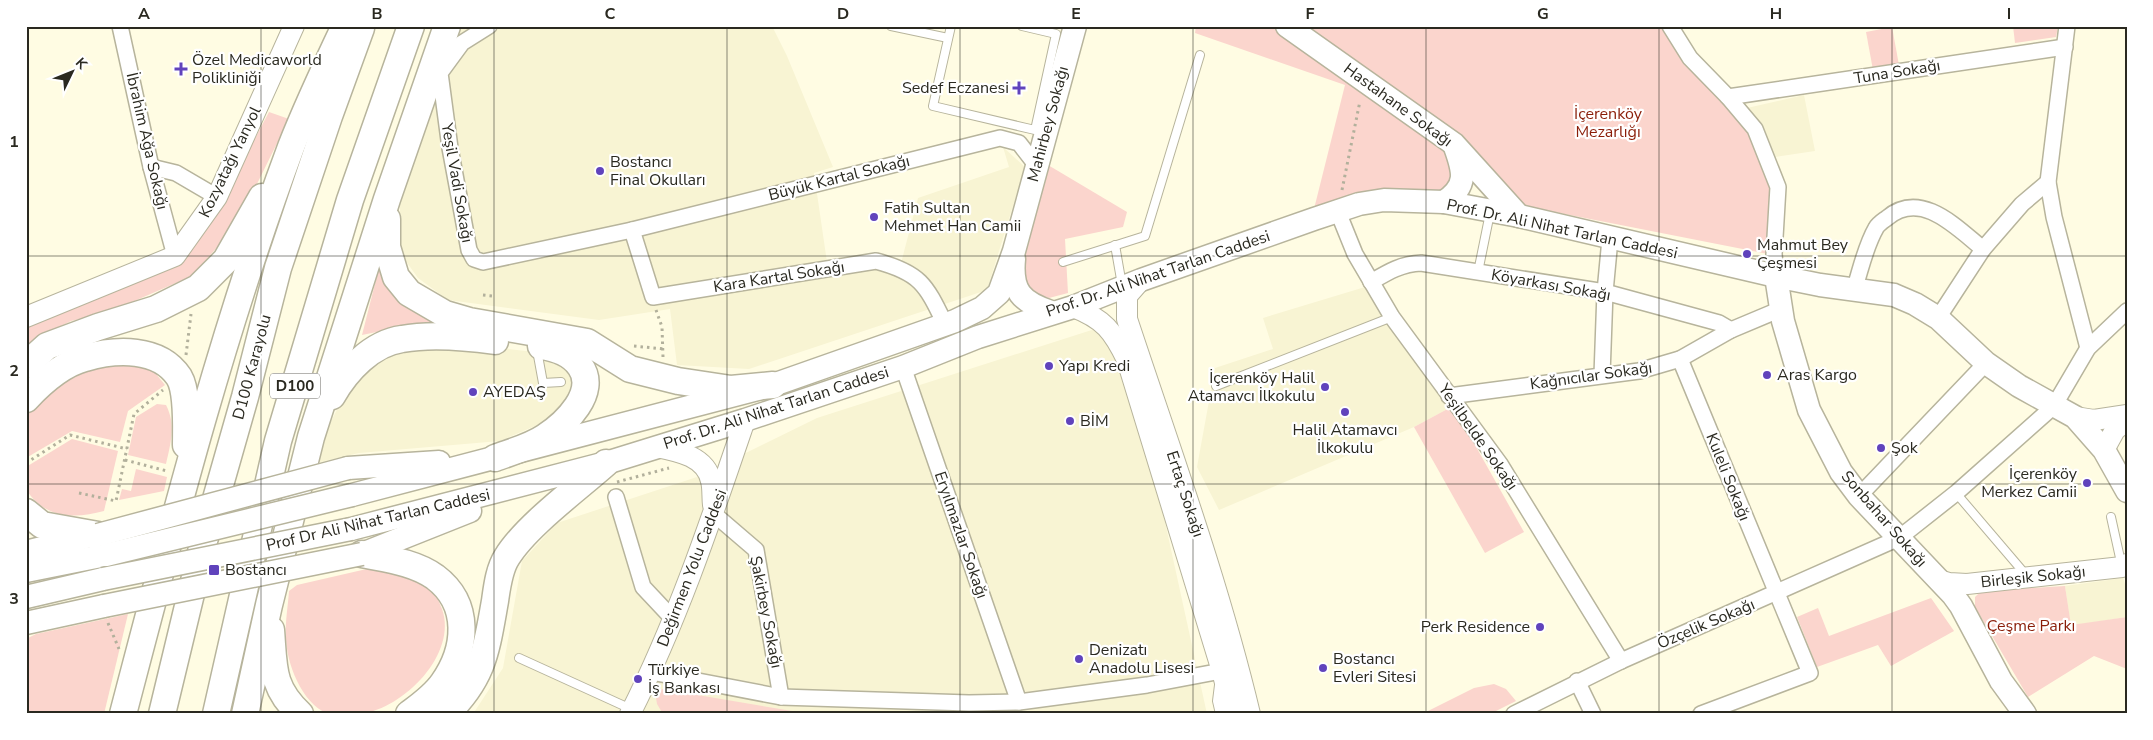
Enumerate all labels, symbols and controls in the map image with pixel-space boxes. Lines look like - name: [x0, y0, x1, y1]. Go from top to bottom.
- text: A: [138, 3, 150, 25]
- text: B: [371, 3, 383, 25]
- text: C: [605, 3, 616, 25]
- text: D: [837, 3, 849, 25]
- text: E: [1071, 3, 1081, 25]
- text: F: [1306, 3, 1315, 25]
- text: G: [1537, 3, 1549, 25]
- text: H: [1770, 3, 1782, 25]
- text: I: [2007, 3, 2011, 25]
- north arrow: [48, 48, 98, 98]
- place label: Özel Medicaworld Polikliniği: [192, 49, 322, 89]
- text: K: [71, 54, 92, 74]
- street label: Tuna Sokağı: [1852, 54, 1942, 90]
- street label: Hastahane Sokağı: [1339, 58, 1457, 152]
- marker: Özel Medicaworld Polikliniği: [174, 62, 188, 76]
- street label: Mahirbey Sokağı: [1022, 64, 1074, 184]
- street label: İbrahim Ağa Sokağı: [121, 70, 173, 212]
- place label: Sedef Eczanesi: [902, 77, 1009, 99]
- marker: Sedef Eczanesi: [1013, 82, 1025, 94]
- street label: Kozyatağı Yanyol: [194, 102, 267, 221]
- park label: İçerenköy Mezarlığı: [1574, 103, 1643, 143]
- street label: Yeşil Vadi Sokağı: [435, 121, 478, 244]
- text: 1: [9, 131, 19, 153]
- street label: Büyük Kartal Sokağı: [766, 150, 912, 206]
- place label: Bostancı Final Okulları: [610, 151, 706, 191]
- marker: Bostancı Final Okulları: [594, 165, 606, 177]
- street label: Prof. Dr. Ali Nihat Tarlan Caddesi: [1444, 194, 1680, 264]
- place label: Fatih Sultan Mehmet Han Camii: [884, 197, 1021, 237]
- marker: Fatih Sultan Mehmet Han Camii: [868, 211, 880, 223]
- street label: Prof. Dr. Ali Nihat Tarlan Caddesi: [1043, 225, 1273, 323]
- place label: Mahmut Bey Çeşmesi: [1757, 234, 1849, 274]
- marker: Mahmut Bey Çeşmesi: [1741, 248, 1753, 260]
- street label: Kara Kartal Sokağı: [712, 256, 846, 298]
- street label: Köyarkası Sokağı: [1490, 264, 1612, 306]
- street label: D100 Karayolu: [227, 312, 277, 422]
- place label: Yapı Kredi: [1058, 355, 1130, 377]
- street label: Kağnıcılar Sokağı: [1529, 357, 1653, 395]
- text: 2: [9, 360, 19, 382]
- marker: Yapı Kredi: [1043, 360, 1055, 372]
- street label: Prof. Dr. Ali Nihat Tarlan Caddesi: [660, 361, 892, 455]
- place label: Aras Kargo: [1777, 364, 1857, 386]
- place label: İçerenköy Halil Atamavcı İlkokulu: [1188, 367, 1315, 407]
- marker: Aras Kargo: [1761, 369, 1773, 381]
- road number: D100: [270, 374, 320, 398]
- street label: Yeşilbelde Sokağı: [1432, 378, 1523, 495]
- place label: AYEDAŞ: [483, 381, 546, 403]
- marker: İçerenköy Halil Atamavcı İlkokulu: [1319, 381, 1331, 393]
- marker: AYEDAŞ: [467, 386, 479, 398]
- marker: Halil Atamavcı İlkokulu: [1339, 406, 1351, 418]
- place label: BİM: [1080, 410, 1109, 432]
- marker: BİM: [1064, 415, 1076, 427]
- place label: Halil Atamavcı İlkokulu: [1293, 419, 1397, 459]
- street label: Kuleli Sokağı: [1700, 430, 1756, 524]
- place label: Şok: [1891, 437, 1919, 459]
- marker: Şok: [1875, 442, 1887, 454]
- street label: Ertaç Sokağı: [1161, 448, 1209, 540]
- place label: İçerenköy Merkez Camii: [1981, 463, 2078, 503]
- street label: Sonbahar Sokağı: [1836, 466, 1932, 572]
- street label: Eryılmazlar Sokağı: [929, 469, 993, 601]
- marker: İçerenköy Merkez Camii: [2081, 477, 2093, 489]
- street label: Prof Dr Ali Nihat Tarlan Caddesi: [264, 484, 492, 556]
- street label: Değirmen Yolu Caddesi: [652, 486, 732, 650]
- street label: Şakirbey Sokağı: [744, 554, 788, 670]
- place label: Bostancı: [225, 559, 287, 581]
- street label: Birleşik Sokağı: [1980, 561, 2086, 593]
- marker: Bostancı: [207, 563, 221, 577]
- text: 3: [9, 588, 19, 610]
- street label: Özçelik Sokağı: [1654, 594, 1758, 654]
- park label: Çeşme Parkı: [1987, 615, 2075, 637]
- place label: Perk Residence: [1421, 616, 1530, 638]
- marker: Perk Residence: [1534, 621, 1546, 633]
- place label: Denizatı Anadolu Lisesi: [1089, 639, 1194, 679]
- place label: Bostancı Evleri Sitesi: [1333, 648, 1416, 688]
- marker: Denizatı Anadolu Lisesi: [1073, 653, 1085, 665]
- place label: Türkiye İş Bankası: [648, 659, 720, 699]
- marker: Bostancı Evleri Sitesi: [1317, 662, 1329, 674]
- marker: Türkiye İş Bankası: [632, 673, 644, 685]

